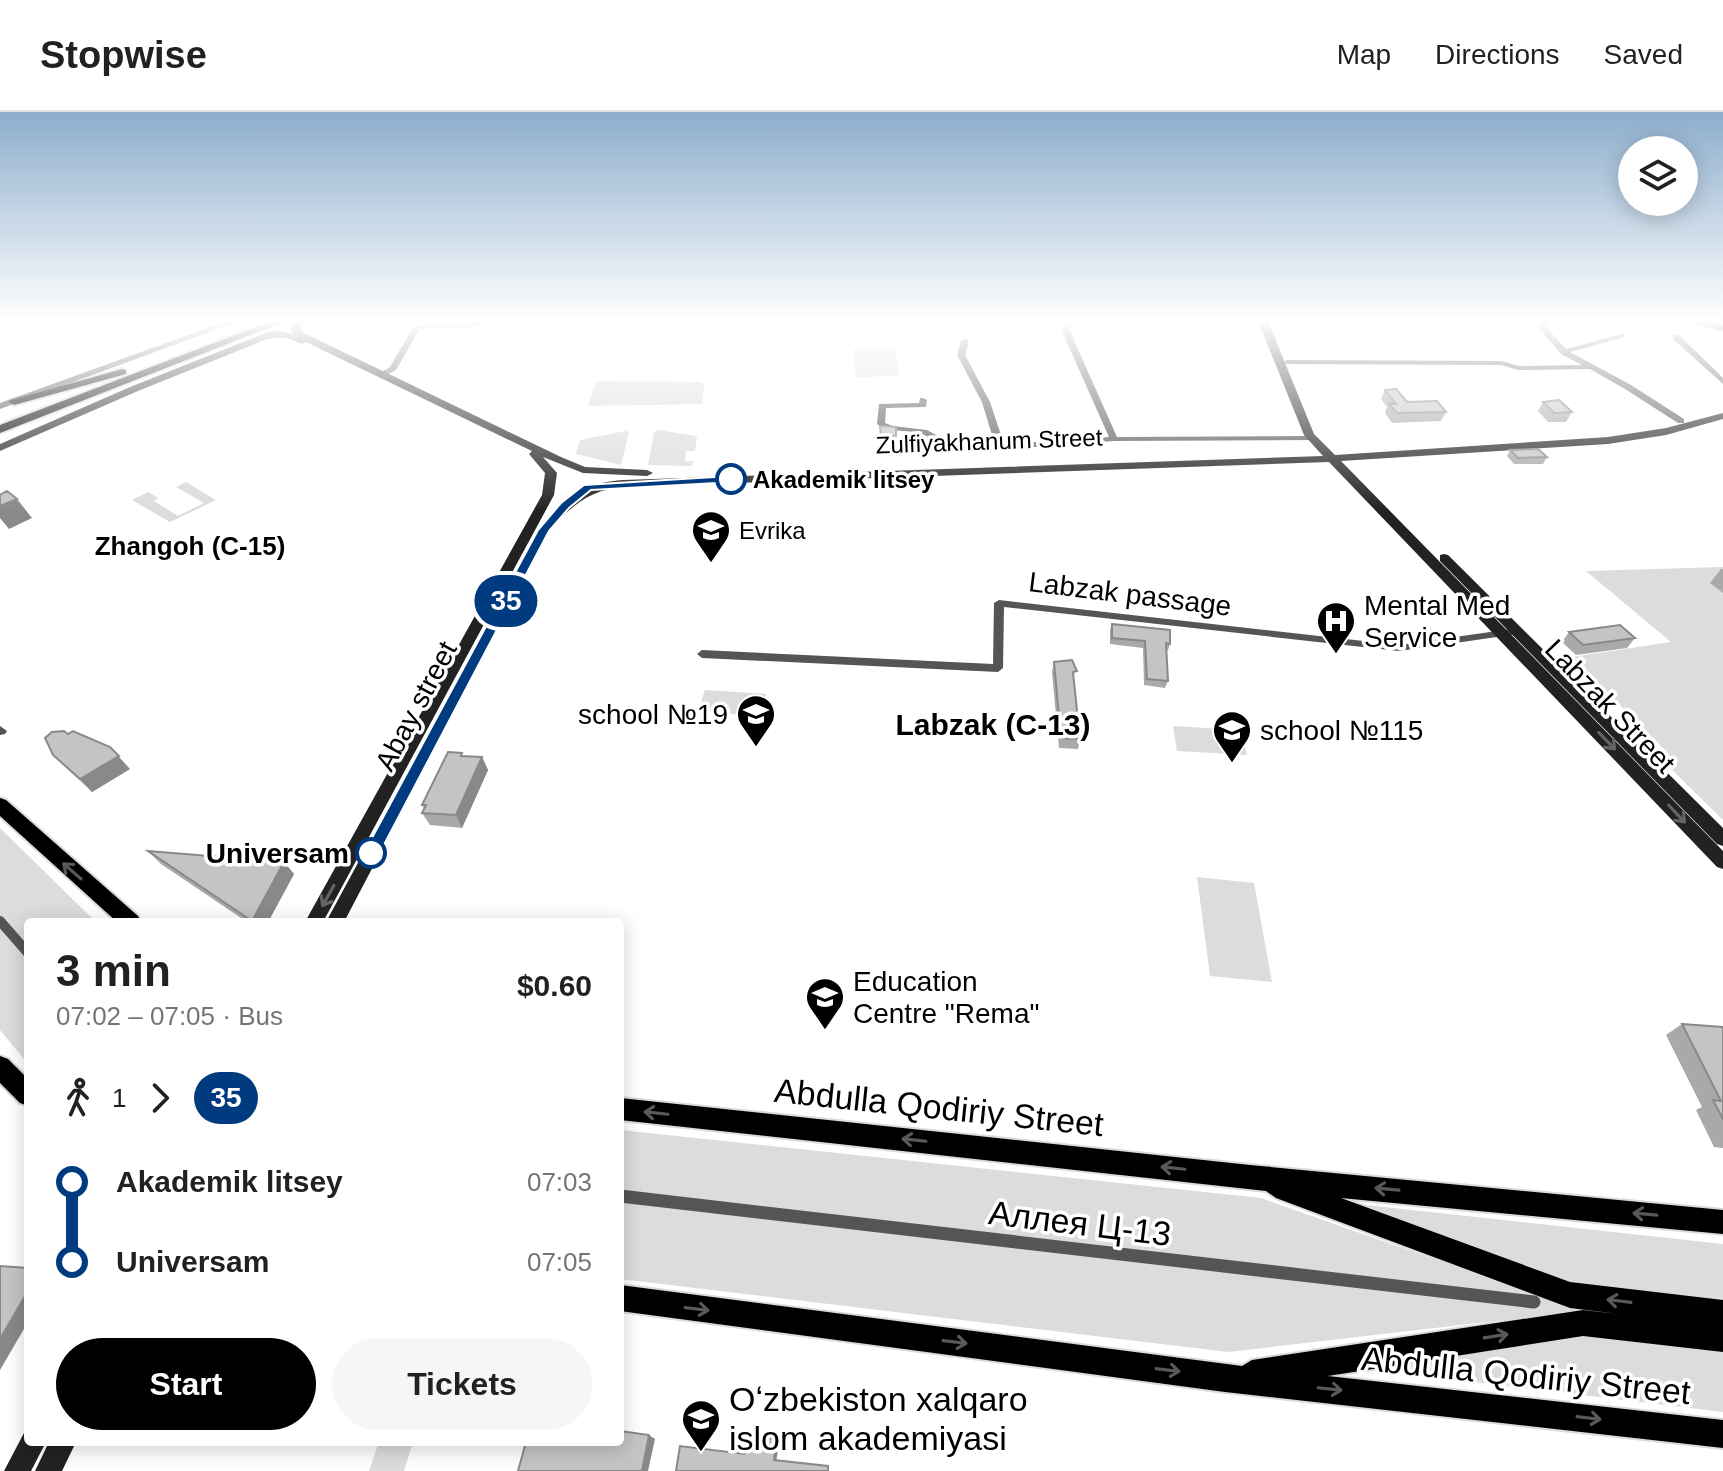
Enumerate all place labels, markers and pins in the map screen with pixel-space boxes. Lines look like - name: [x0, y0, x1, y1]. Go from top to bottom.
- marker: Akademik litsey: [716, 464, 746, 494]
- place label: Akademik litsey: [753, 466, 935, 493]
- school or university icon: Evrika: [690, 509, 732, 564]
- place label: Evrika: [739, 517, 806, 544]
- place label: Mental Med Service: [1364, 590, 1510, 653]
- hospital icon: Mental Med Service: [1315, 600, 1357, 655]
- school or university icon: school №19: [735, 693, 777, 748]
- place label: school №19: [578, 699, 728, 730]
- school or university icon: school №115: [1211, 709, 1253, 764]
- place label: school №115: [1260, 715, 1423, 746]
- place label: Universam: [206, 838, 349, 869]
- marker: Universam: [356, 838, 386, 868]
- place label: Education Centre "Rema": [853, 966, 1039, 1029]
- school or university icon: Education Centre "Rema": [804, 976, 846, 1031]
- place label: Oʻzbekiston xalqaro islom akademiyasi: [729, 1380, 1028, 1457]
- school or university icon: Oʻzbekiston xalqaro islom akademiyasi: [680, 1398, 722, 1453]

